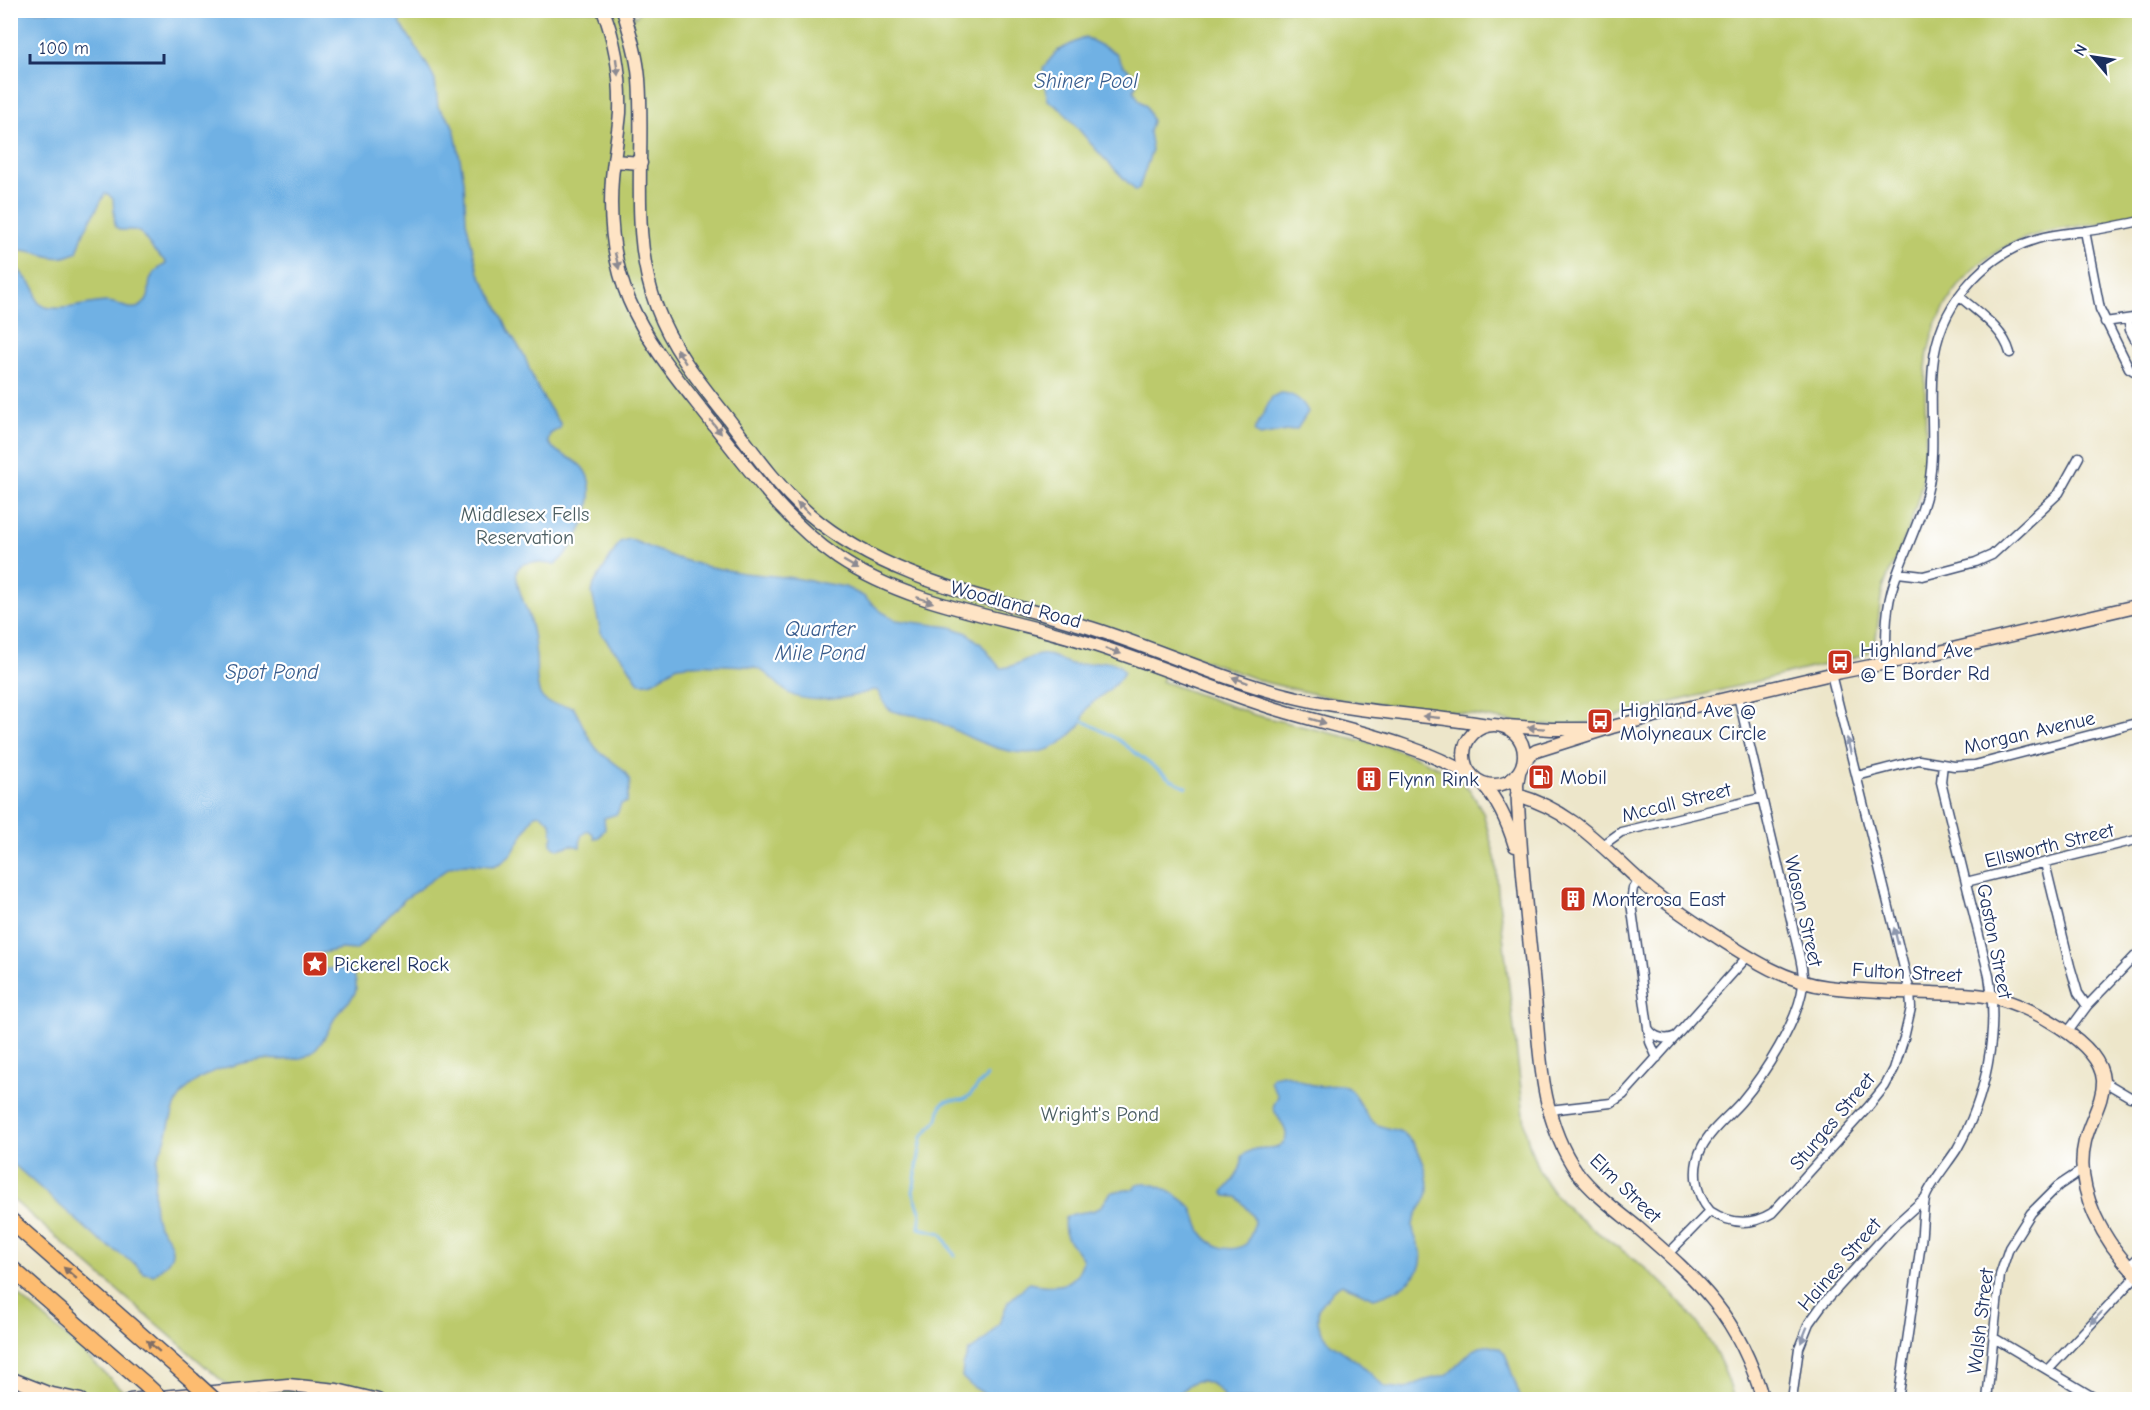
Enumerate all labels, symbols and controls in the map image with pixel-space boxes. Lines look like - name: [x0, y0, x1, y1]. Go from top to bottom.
- scale bar: [30, 27, 164, 65]
- north arrow: [2063, 27, 2123, 87]
- text: 100 m: [39, 38, 89, 59]
- text: N: [2070, 41, 2091, 59]
- one-way arrow: [613, 58, 622, 77]
- water label: Shiner Pool: [1034, 69, 1138, 93]
- one-way arrow: [613, 252, 623, 270]
- one-way arrow: [676, 348, 687, 364]
- one-way arrow: [709, 419, 722, 435]
- one-way arrow: [796, 502, 811, 515]
- park label: Middlesex Fells Reservation: [461, 503, 589, 549]
- one-way arrow: [843, 560, 859, 571]
- street label: Woodland Road: [948, 576, 1084, 633]
- one-way arrow: [916, 596, 934, 605]
- water label: Quarter Mile Pond: [774, 617, 866, 665]
- place label: Highland Ave @ E Border Rd: [1860, 639, 1990, 685]
- one-way arrow: [1104, 647, 1122, 656]
- bus stop icon: Highland Ave @ E Border Rd: [1825, 647, 1855, 677]
- water label: Spot Pond: [225, 660, 319, 684]
- one-way arrow: [1231, 675, 1249, 684]
- place label: Highland Ave @ Molyneaux Circle: [1620, 699, 1767, 745]
- bus stop icon: Highland Ave @ Molyneaux Circle: [1585, 706, 1615, 736]
- street label: Morgan Avenue: [1961, 706, 2097, 759]
- one-way arrow: [1421, 712, 1440, 722]
- one-way arrow: [1309, 717, 1327, 726]
- one-way arrow: [1526, 723, 1545, 733]
- one-way arrow: [1844, 737, 1854, 756]
- fuel station icon: Mobil: [1526, 762, 1556, 792]
- building icon: Flynn Rink: [1354, 764, 1384, 794]
- place label: Mobil: [1560, 766, 1607, 789]
- place label: Flynn Rink: [1388, 768, 1479, 791]
- street label: Mccall Street: [1619, 777, 1734, 827]
- street label: Ellsworth Street: [1982, 818, 2117, 873]
- street label: Wason Street: [1780, 853, 1828, 970]
- street label: Gaston Street: [1972, 882, 2017, 1002]
- building icon: Monterosa East: [1558, 884, 1588, 914]
- place label: Monterosa East: [1592, 888, 1727, 911]
- one-way arrow: [1890, 926, 1900, 945]
- place icon: Pickerel Rock: [300, 949, 330, 979]
- place label: Pickerel Rock: [334, 953, 449, 976]
- street label: Fulton Street: [1852, 958, 1964, 987]
- street label: Sturges Street: [1785, 1067, 1881, 1175]
- park label: Wright's Pond: [1041, 1103, 1159, 1126]
- street label: Elm Street: [1585, 1149, 1667, 1229]
- street label: Haines Street: [1793, 1212, 1887, 1315]
- one-way arrow: [63, 1266, 78, 1280]
- street label: Walsh Street: [1963, 1266, 1999, 1375]
- one-way arrow: [2089, 1310, 2103, 1325]
- one-way arrow: [1799, 1326, 1808, 1344]
- one-way arrow: [146, 1340, 161, 1353]

